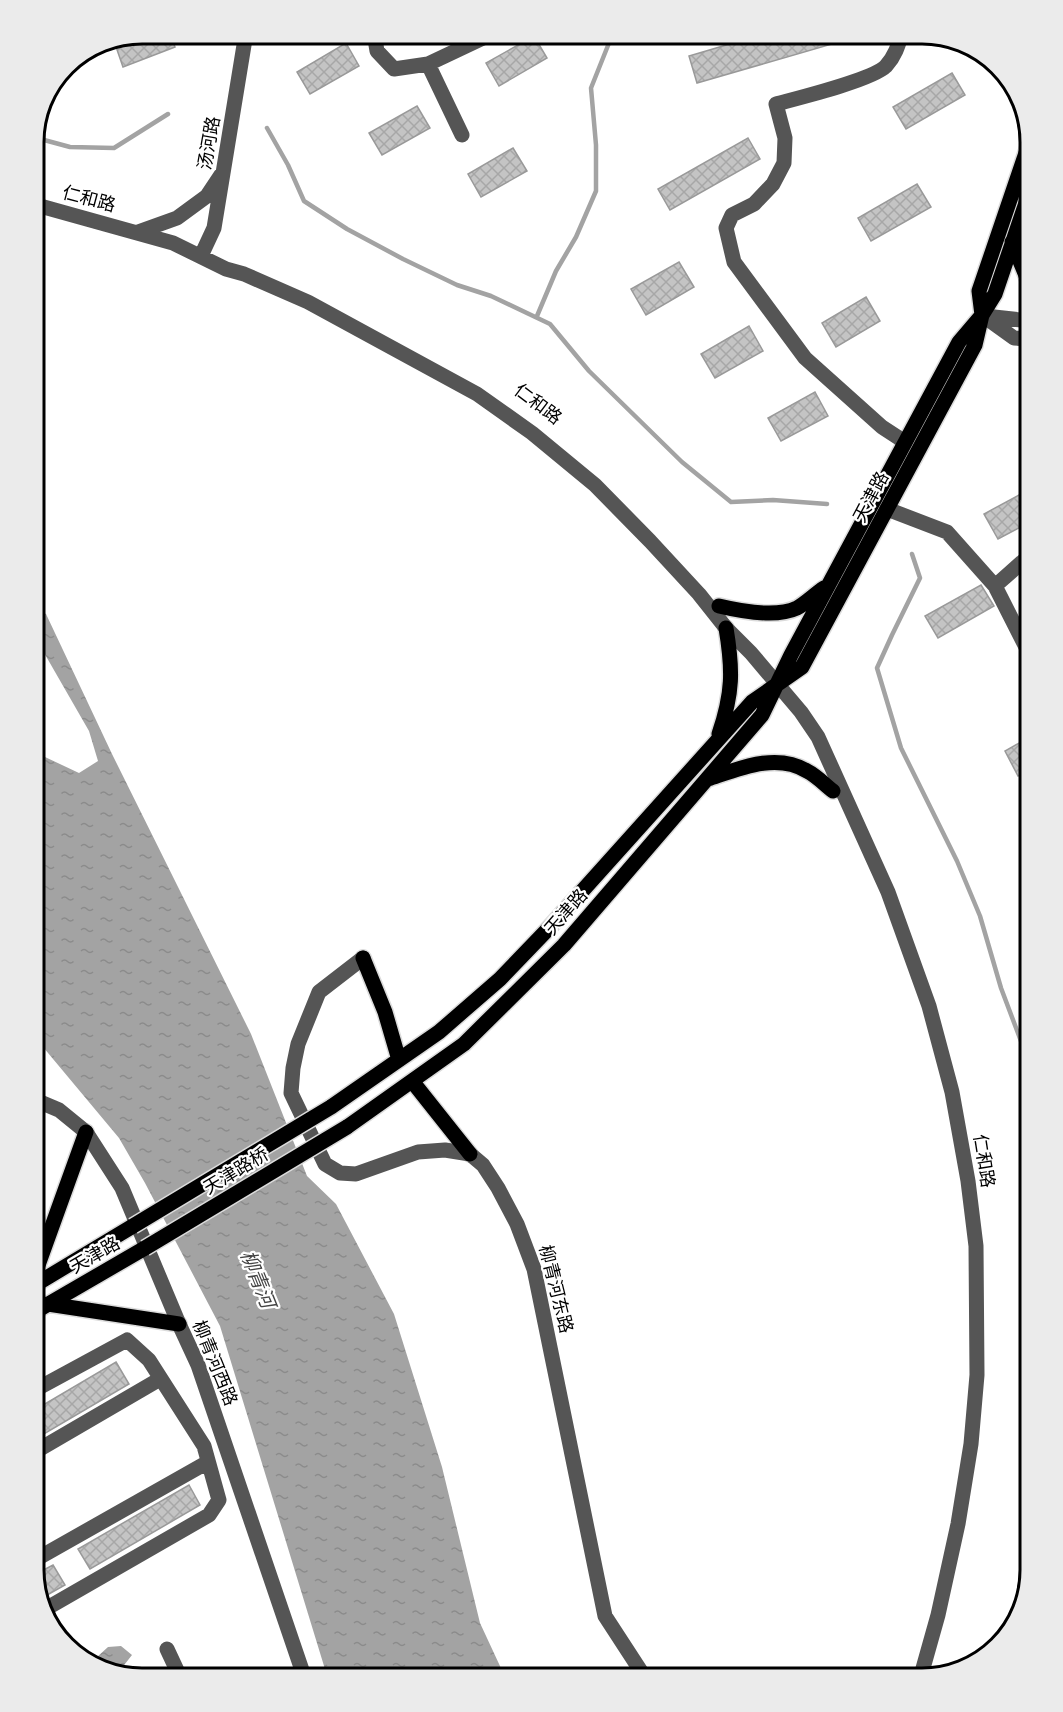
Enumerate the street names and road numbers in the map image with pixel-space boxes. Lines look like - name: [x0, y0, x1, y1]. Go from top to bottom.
- street label: 汤河路: [193, 115, 225, 171]
- street label: 仁和路: [60, 181, 118, 217]
- street label: 仁和路: [510, 379, 566, 429]
- street label: 天津路: [849, 468, 893, 526]
- street label: 天津路: [540, 884, 592, 940]
- street label: 仁和路: [969, 1133, 999, 1189]
- street label: 天津路桥: [199, 1143, 273, 1199]
- street label: 天津路: [66, 1232, 124, 1278]
- street label: 柳青河东路: [534, 1243, 578, 1335]
- street label: 柳青河西路: [188, 1317, 242, 1409]

